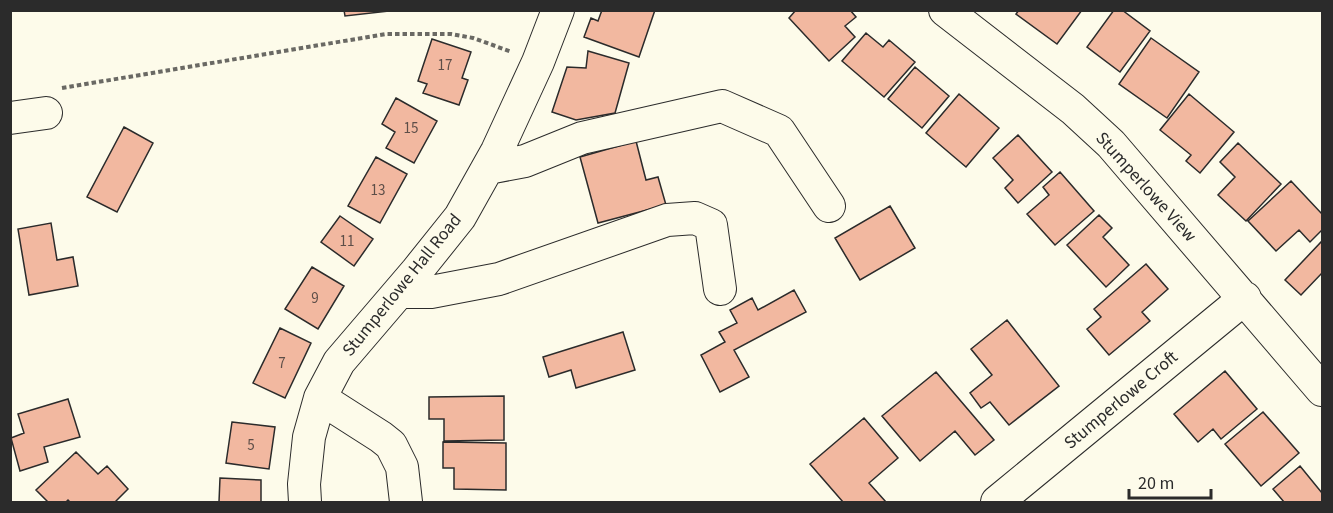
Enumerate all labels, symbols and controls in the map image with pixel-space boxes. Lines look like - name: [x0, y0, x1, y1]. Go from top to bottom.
- house number: 17: [438, 55, 452, 76]
- house number: 15: [404, 118, 418, 139]
- street label: Stumperlowe View: [1090, 126, 1202, 248]
- house number: 13: [371, 180, 385, 201]
- street label: Stumperlowe Hall Road: [337, 208, 467, 362]
- house number: 11: [340, 231, 354, 252]
- house number: 9: [311, 288, 319, 309]
- street label: Stumperlowe Croft: [1059, 345, 1183, 455]
- house number: 7: [278, 353, 286, 374]
- house number: 5: [247, 435, 255, 456]
- scale bar: [1129, 462, 1212, 500]
- text: 20 m: [1138, 471, 1174, 496]

